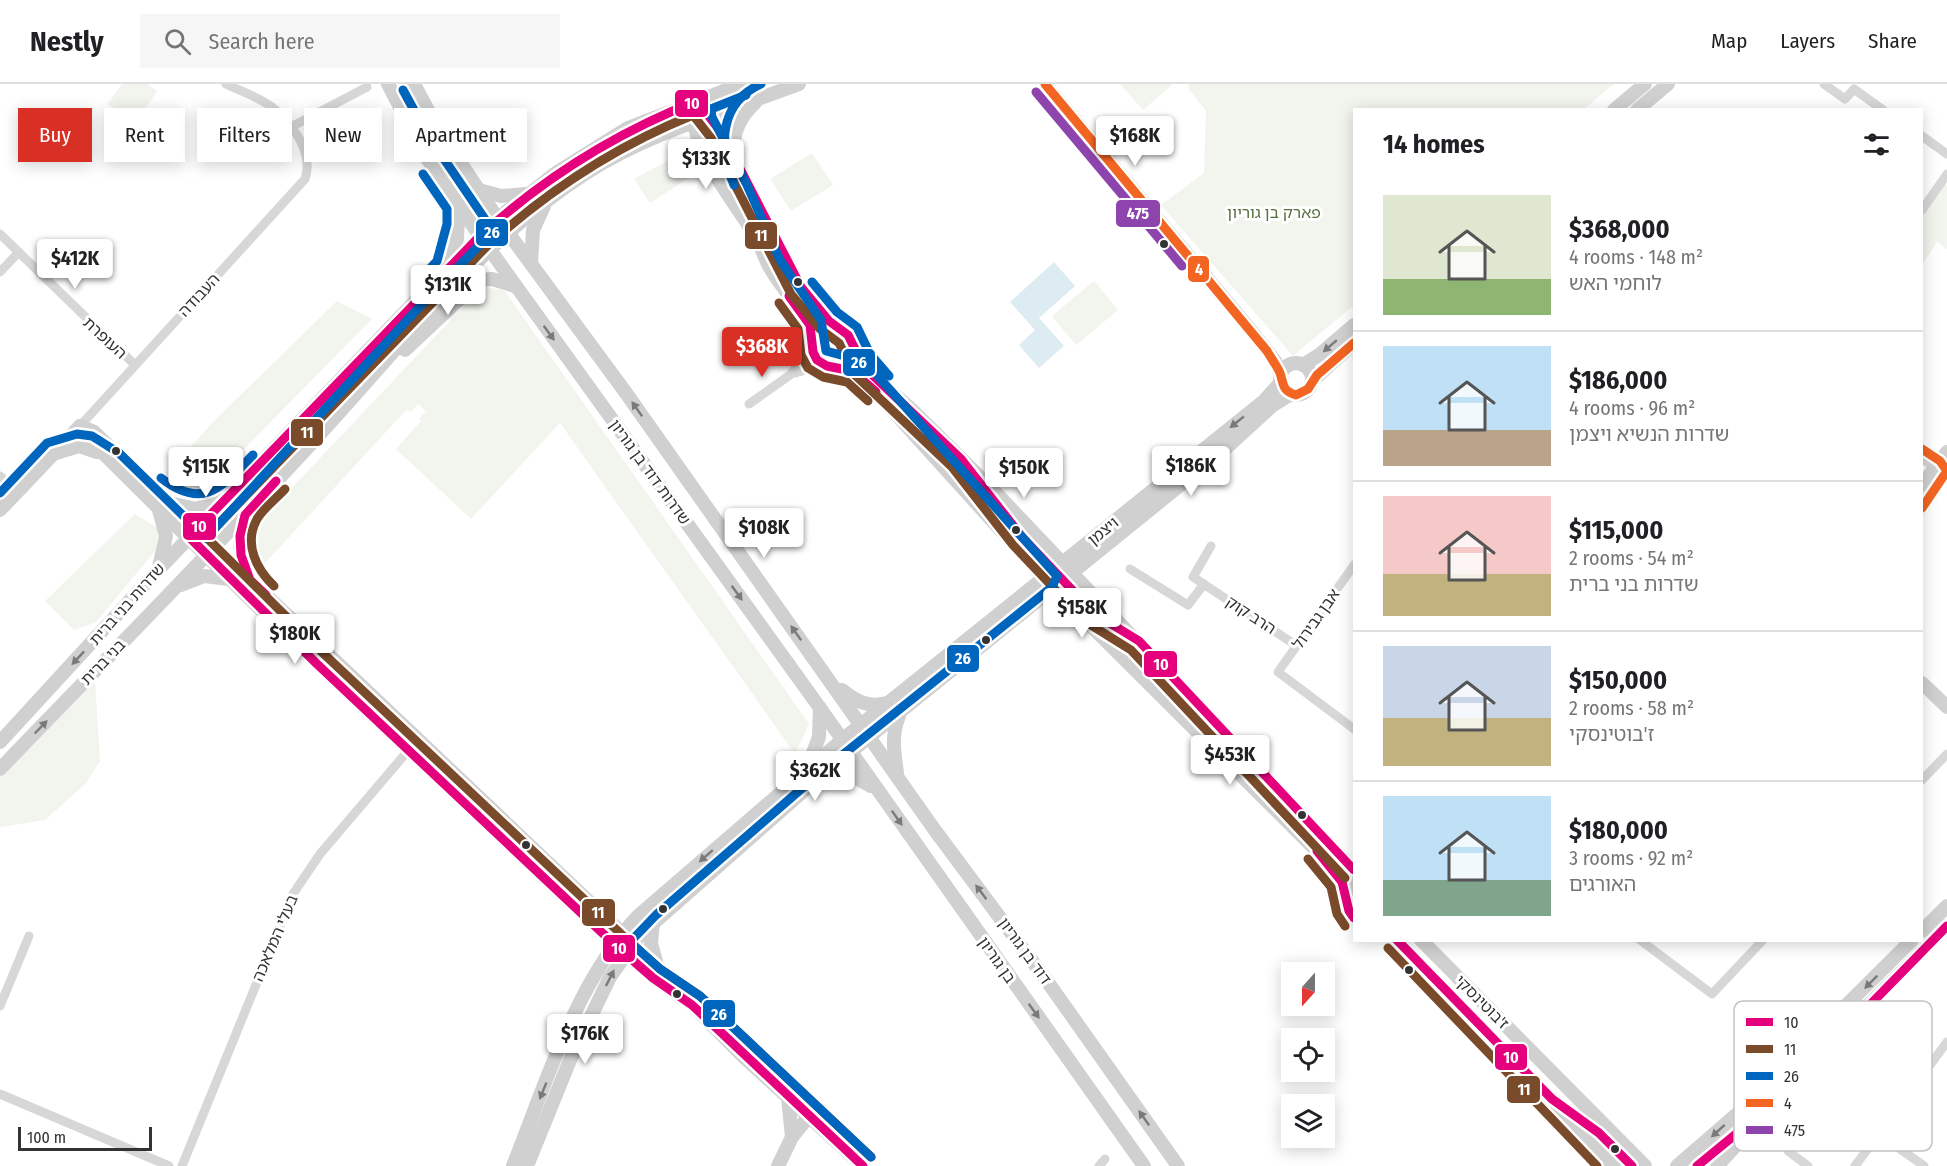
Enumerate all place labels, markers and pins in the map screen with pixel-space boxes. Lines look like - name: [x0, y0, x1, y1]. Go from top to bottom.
- pin: $168K: [1093, 116, 1177, 167]
- pin: $133K: [664, 139, 748, 190]
- unlabelled marker: [1158, 238, 1170, 250]
- pin: $412K: [33, 239, 117, 290]
- pin: $131K: [406, 265, 490, 316]
- unlabelled marker: [792, 276, 804, 288]
- pin: $368K: [720, 327, 804, 378]
- unlabelled marker: [110, 445, 122, 457]
- pin: $186K: [1149, 446, 1233, 497]
- pin: $115K: [164, 447, 248, 498]
- pin: $150K: [982, 448, 1066, 499]
- pin: $108K: [722, 508, 806, 559]
- unlabelled marker: [1010, 524, 1022, 536]
- pin: $158K: [1040, 588, 1124, 639]
- pin: $180K: [253, 614, 337, 665]
- unlabelled marker: [980, 634, 992, 646]
- pin: $453K: [1188, 735, 1272, 786]
- pin: $362K: [773, 751, 857, 802]
- unlabelled marker: [1296, 809, 1308, 821]
- unlabelled marker: [520, 839, 532, 851]
- unlabelled marker: [657, 903, 669, 915]
- unlabelled marker: [1403, 964, 1415, 976]
- unlabelled marker: [671, 988, 683, 1000]
- pin: $176K: [543, 1014, 627, 1065]
- unlabelled marker: [1609, 1143, 1621, 1155]

